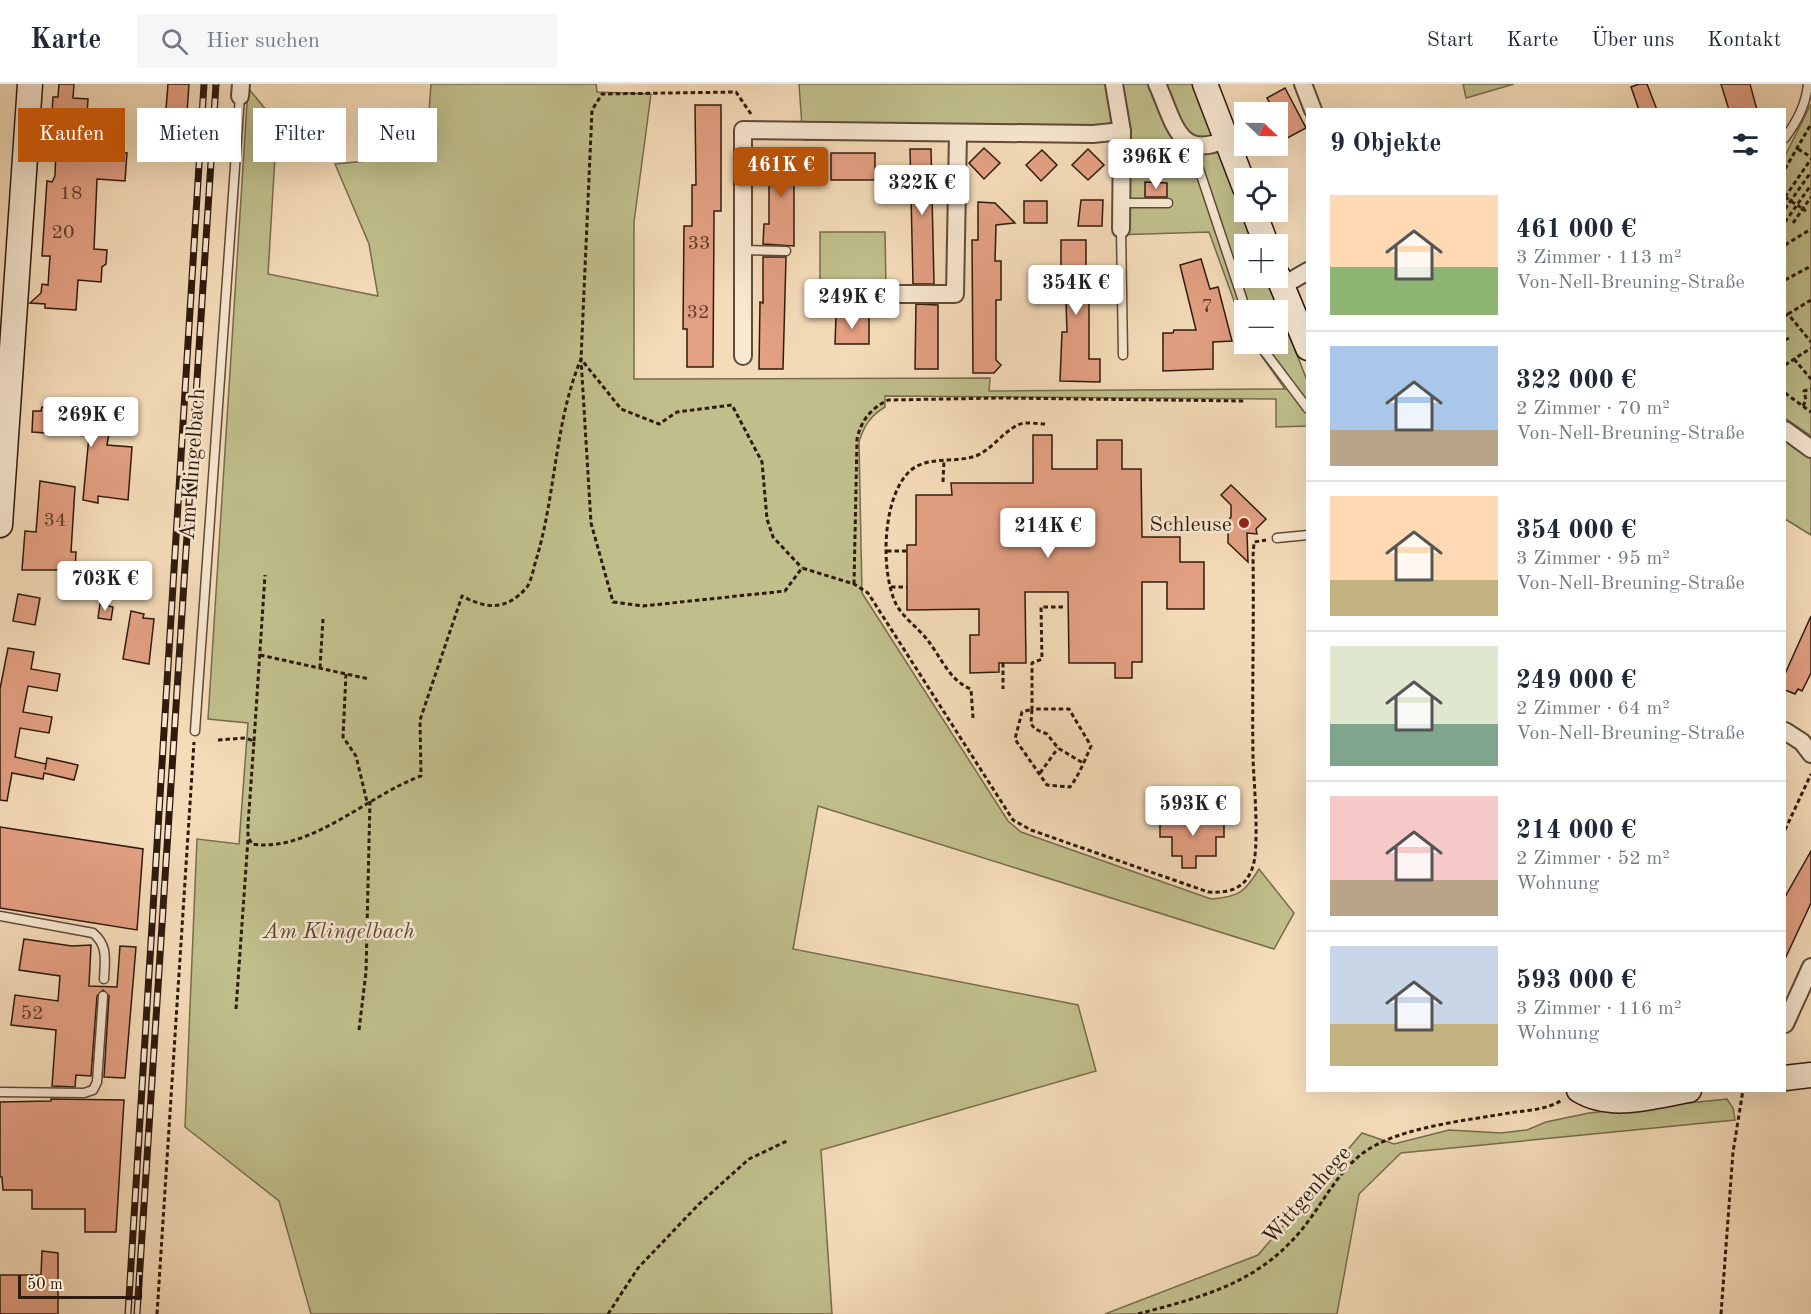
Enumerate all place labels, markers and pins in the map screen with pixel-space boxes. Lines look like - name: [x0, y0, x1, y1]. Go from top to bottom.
- pin: 396K €: [1107, 139, 1205, 190]
- pin: 461K €: [732, 147, 830, 198]
- pin: 322K €: [873, 165, 971, 216]
- pin: 354K €: [1027, 265, 1125, 316]
- pin: 249K €: [803, 279, 901, 330]
- pin: 269K €: [42, 397, 140, 448]
- pin: 214K €: [999, 508, 1097, 559]
- place label: Schleuse: [1149, 514, 1232, 536]
- marker: Schleuse: [1237, 516, 1251, 530]
- pin: 703K €: [56, 561, 154, 612]
- pin: 593K €: [1144, 786, 1242, 837]

